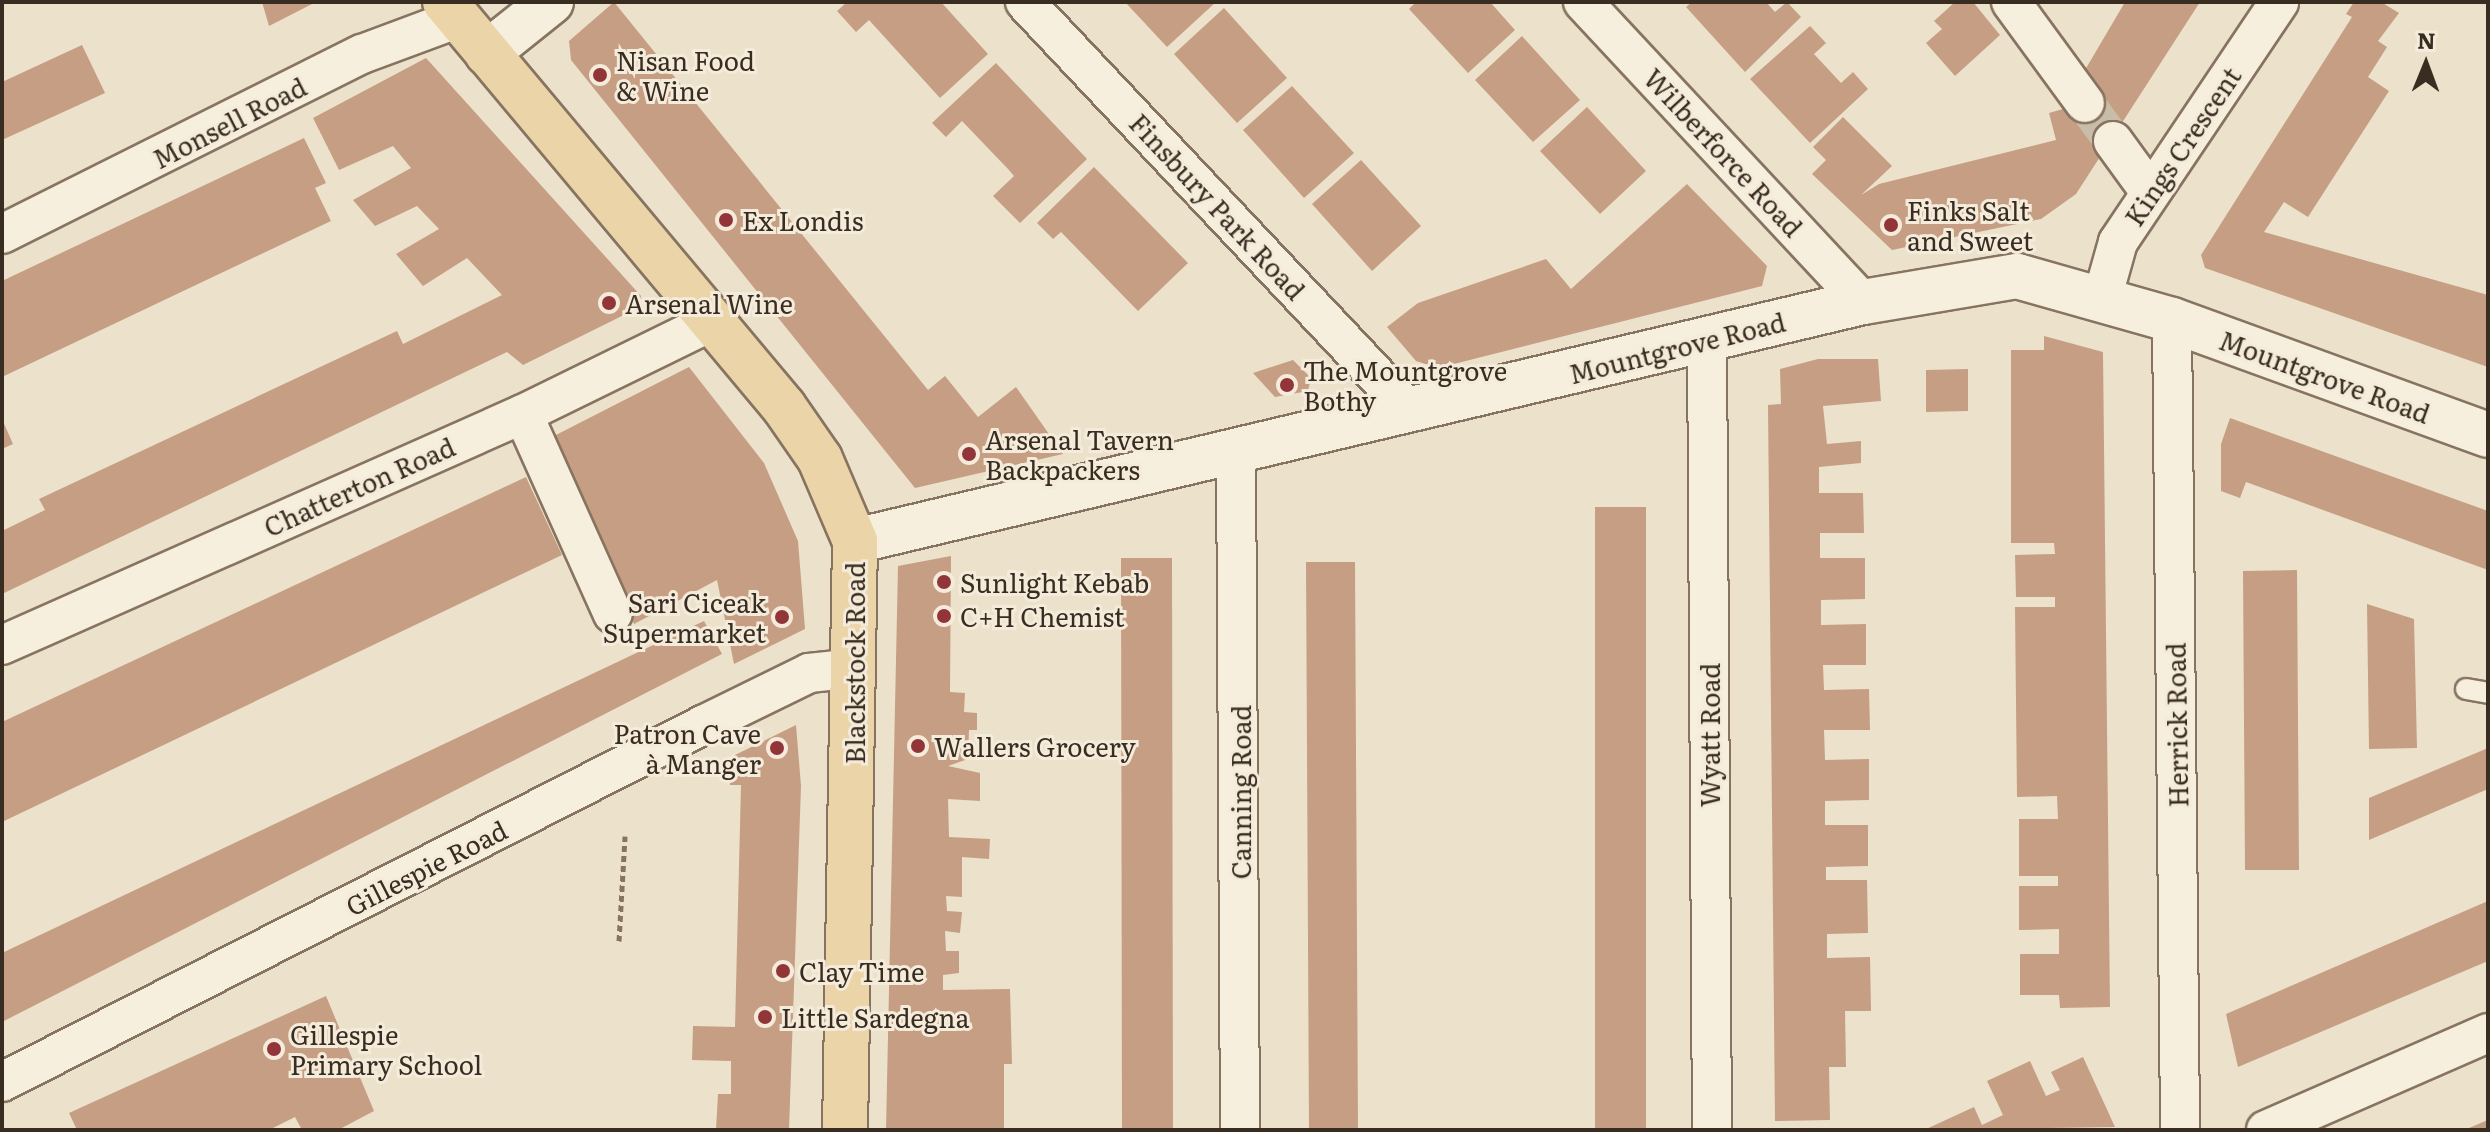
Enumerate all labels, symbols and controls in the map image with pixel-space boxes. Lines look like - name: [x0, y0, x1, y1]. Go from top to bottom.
- text: N: [2417, 23, 2436, 56]
- north arrow: [2386, 24, 2466, 104]
- place label: Nisan Food & Wine: [616, 44, 755, 106]
- street label: Kings Crescent: [2117, 61, 2247, 231]
- street label: Wilberforce Road: [1638, 62, 1810, 242]
- marker: Nisan Food & Wine: [591, 66, 609, 84]
- street label: Monsell Road: [147, 70, 311, 174]
- street label: Finsbury Park Road: [1124, 107, 1312, 305]
- place label: Finks Salt and Sweet: [1907, 194, 2033, 256]
- place label: Ex Londis: [742, 204, 863, 236]
- marker: Ex Londis: [717, 211, 735, 229]
- marker: Finks Salt and Sweet: [1882, 216, 1900, 234]
- place label: Arsenal Wine: [625, 287, 793, 319]
- marker: Arsenal Wine: [600, 294, 618, 312]
- street label: Mountgrove Road: [1566, 305, 1788, 389]
- street label: Mountgrove Road: [2215, 323, 2435, 429]
- place label: The Mountgrove Bothy: [1303, 354, 1507, 416]
- marker: The Mountgrove Bothy: [1278, 376, 1296, 394]
- place label: Arsenal Tavern Backpackers: [985, 423, 1174, 484]
- street label: Chatterton Road: [259, 430, 459, 542]
- marker: Arsenal Tavern Backpackers: [960, 445, 978, 463]
- street label: Blackstock Road: [838, 562, 870, 764]
- place label: Sunlight Kebab: [960, 566, 1149, 598]
- marker: Sunlight Kebab: [935, 573, 953, 591]
- place label: Sari Ciceak Supermarket: [603, 586, 766, 648]
- place label: C+H Chemist: [960, 600, 1124, 632]
- marker: C+H Chemist: [935, 607, 953, 625]
- marker: Sari Ciceak Supermarket: [773, 608, 791, 626]
- street label: Herrick Road: [2159, 642, 2193, 808]
- street label: Wyatt Road: [1693, 663, 1725, 807]
- street label: Canning Road: [1224, 705, 1256, 879]
- place label: Patron Cave à Manger: [614, 717, 761, 778]
- place label: Wallers Grocery: [934, 730, 1136, 762]
- marker: Wallers Grocery: [909, 737, 927, 755]
- marker: Patron Cave à Manger: [768, 739, 786, 757]
- street label: Gillespie Road: [340, 813, 512, 921]
- place label: Clay Time: [799, 955, 925, 987]
- marker: Clay Time: [774, 962, 792, 980]
- place label: Little Sardegna: [781, 1001, 970, 1033]
- marker: Little Sardegna: [756, 1008, 774, 1026]
- place label: Gillespie Primary School: [290, 1018, 482, 1080]
- marker: Gillespie Primary School: [265, 1040, 283, 1058]

